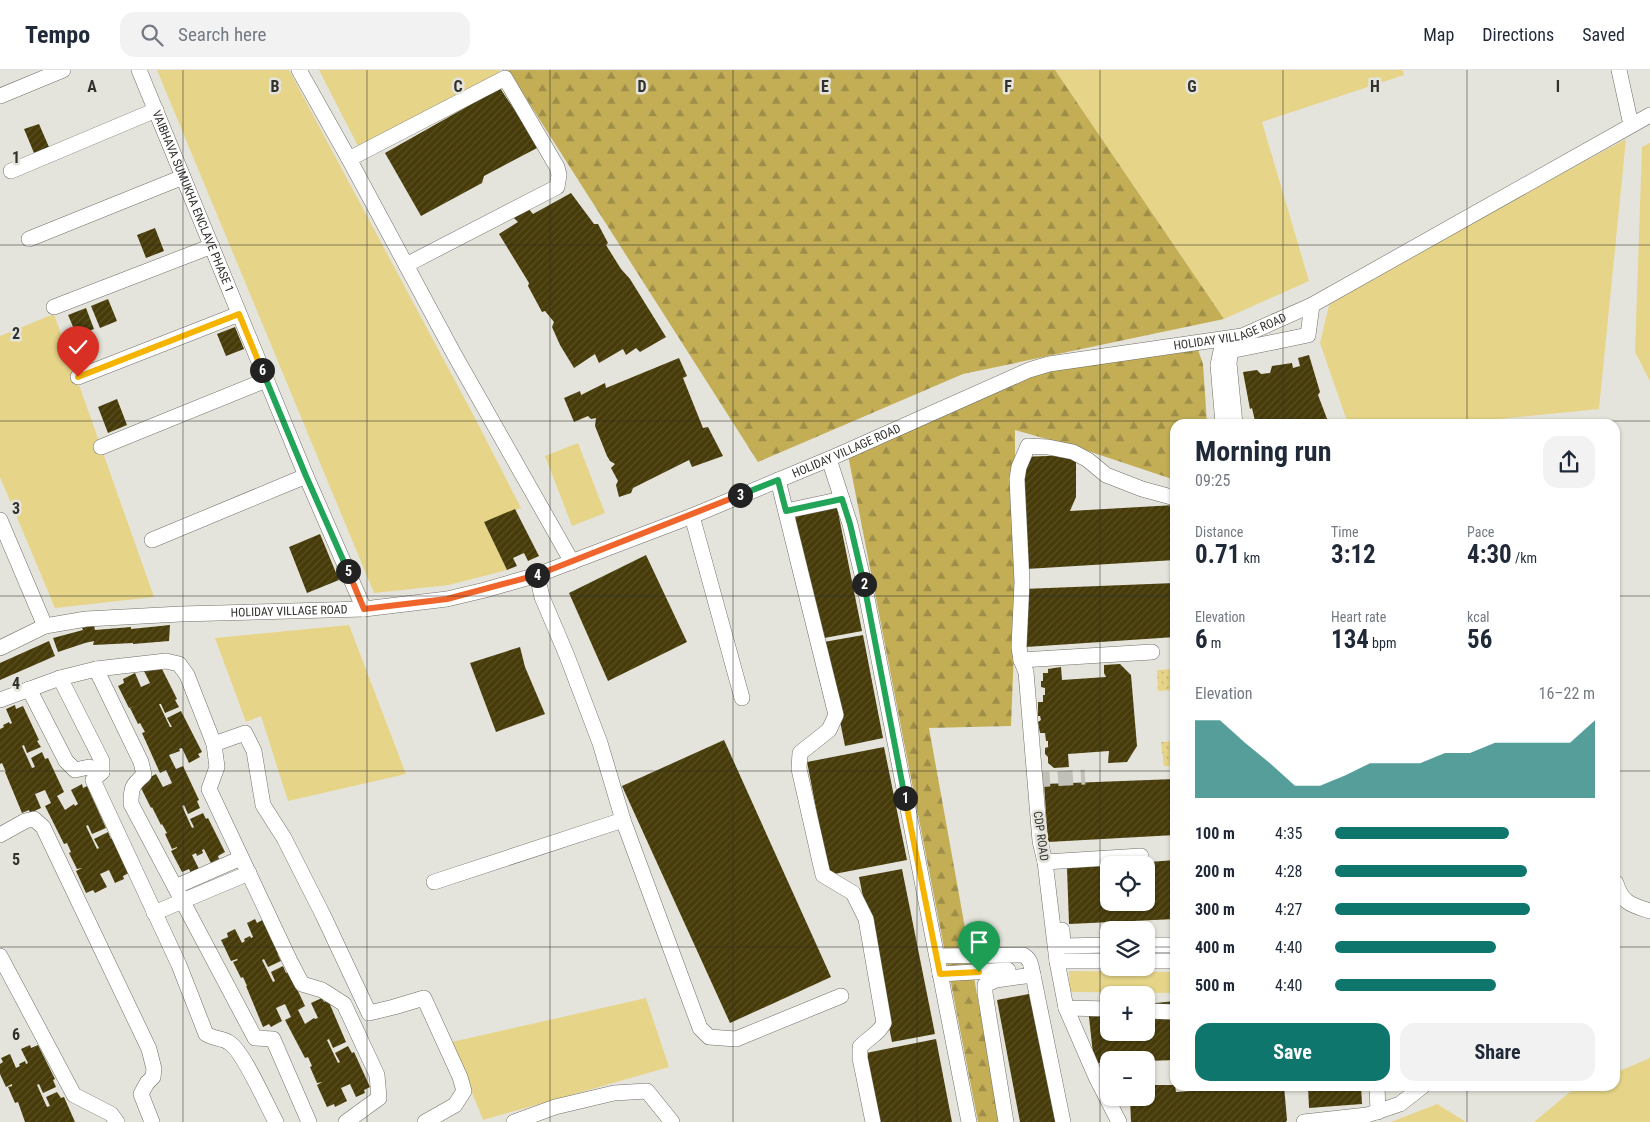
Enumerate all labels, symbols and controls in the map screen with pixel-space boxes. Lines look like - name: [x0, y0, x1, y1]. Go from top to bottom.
- search box: [120, 12, 470, 57]
- text: Tempo: [25, 21, 90, 49]
- icon: search: [138, 21, 166, 49]
- text: Search here: [178, 23, 266, 46]
- text: Map: [1423, 24, 1454, 45]
- text: Directions: [1482, 24, 1554, 45]
- text: Saved: [1582, 24, 1625, 45]
- text: A: [87, 77, 97, 96]
- text: B: [271, 77, 280, 96]
- text: C: [453, 77, 463, 96]
- text: D: [637, 77, 647, 96]
- text: E: [821, 77, 829, 96]
- text: F: [1004, 77, 1012, 96]
- text: G: [1187, 77, 1197, 96]
- text: H: [1370, 77, 1380, 96]
- text: I: [1556, 77, 1560, 96]
- street label: VAIBHAVA SUMUKHA ENCLAVE PHASE 1: [149, 108, 237, 294]
- text: 1: [12, 148, 20, 167]
- street label: HOLIDAY VILLAGE ROAD: [1173, 310, 1289, 353]
- text: 2: [12, 324, 20, 343]
- pin: [57, 326, 99, 377]
- icon: check: [64, 333, 92, 361]
- pin: 6: [250, 358, 274, 382]
- text: 6: [259, 362, 266, 378]
- street label: HOLIDAY VILLAGE ROAD: [790, 421, 903, 481]
- text: Morning run: [1195, 435, 1331, 468]
- button: share: [1543, 436, 1595, 488]
- text: 09:25: [1195, 471, 1230, 490]
- pin: 3: [728, 482, 752, 508]
- text: 3: [737, 487, 744, 503]
- text: 3: [12, 499, 20, 518]
- text: Distance: [1195, 524, 1243, 540]
- text: Time: [1331, 524, 1359, 540]
- text: Pace: [1467, 524, 1494, 540]
- text: 0.71: [1195, 540, 1240, 569]
- text: 3:12: [1331, 540, 1376, 569]
- text: 4:30: [1467, 540, 1512, 569]
- text: km: [1240, 550, 1260, 566]
- text: /km: [1512, 550, 1537, 566]
- pin: 5: [336, 558, 360, 584]
- pin: 4: [524, 562, 550, 588]
- text: 5: [345, 563, 352, 579]
- text: 4: [534, 567, 541, 583]
- pin: 2: [852, 572, 876, 596]
- text: 2: [861, 576, 868, 592]
- street label: HOLIDAY VILLAGE ROAD: [231, 602, 348, 620]
- text: Elevation: [1195, 609, 1245, 625]
- text: Heart rate: [1331, 609, 1386, 625]
- text: kcal: [1467, 609, 1490, 625]
- text: 6: [1195, 625, 1208, 654]
- text: 134: [1331, 625, 1369, 654]
- text: 56: [1467, 625, 1492, 654]
- text: m: [1208, 635, 1221, 651]
- text: bpm: [1369, 635, 1396, 651]
- text: 4: [12, 674, 20, 693]
- text: Elevation: [1195, 684, 1253, 703]
- text: 16–22 m: [1539, 684, 1595, 703]
- pin: 1: [892, 786, 918, 810]
- text: 1: [902, 790, 909, 806]
- street label: CDP ROAD: [1031, 810, 1051, 862]
- text: 100 m: [1195, 824, 1235, 843]
- text: 4:35: [1275, 824, 1302, 843]
- text: 5: [12, 850, 20, 869]
- map controls: [1100, 856, 1155, 1106]
- button: locate: [1100, 856, 1155, 911]
- text: 200 m: [1195, 862, 1235, 881]
- text: 4:28: [1275, 862, 1302, 881]
- text: 300 m: [1195, 900, 1235, 919]
- text: 4:27: [1275, 900, 1302, 919]
- pin: [958, 921, 1000, 972]
- button: layers: [1100, 921, 1155, 976]
- icon: arrive: [965, 928, 993, 956]
- text: 400 m: [1195, 938, 1235, 957]
- text: 4:40: [1275, 938, 1302, 957]
- text: 500 m: [1195, 976, 1235, 995]
- text: 4:40: [1275, 976, 1302, 995]
- button: +: [1100, 986, 1155, 1041]
- button: Save: [1195, 1023, 1390, 1081]
- button: Share: [1400, 1023, 1595, 1081]
- text: 6: [12, 1025, 20, 1044]
- button: −: [1100, 1051, 1155, 1106]

